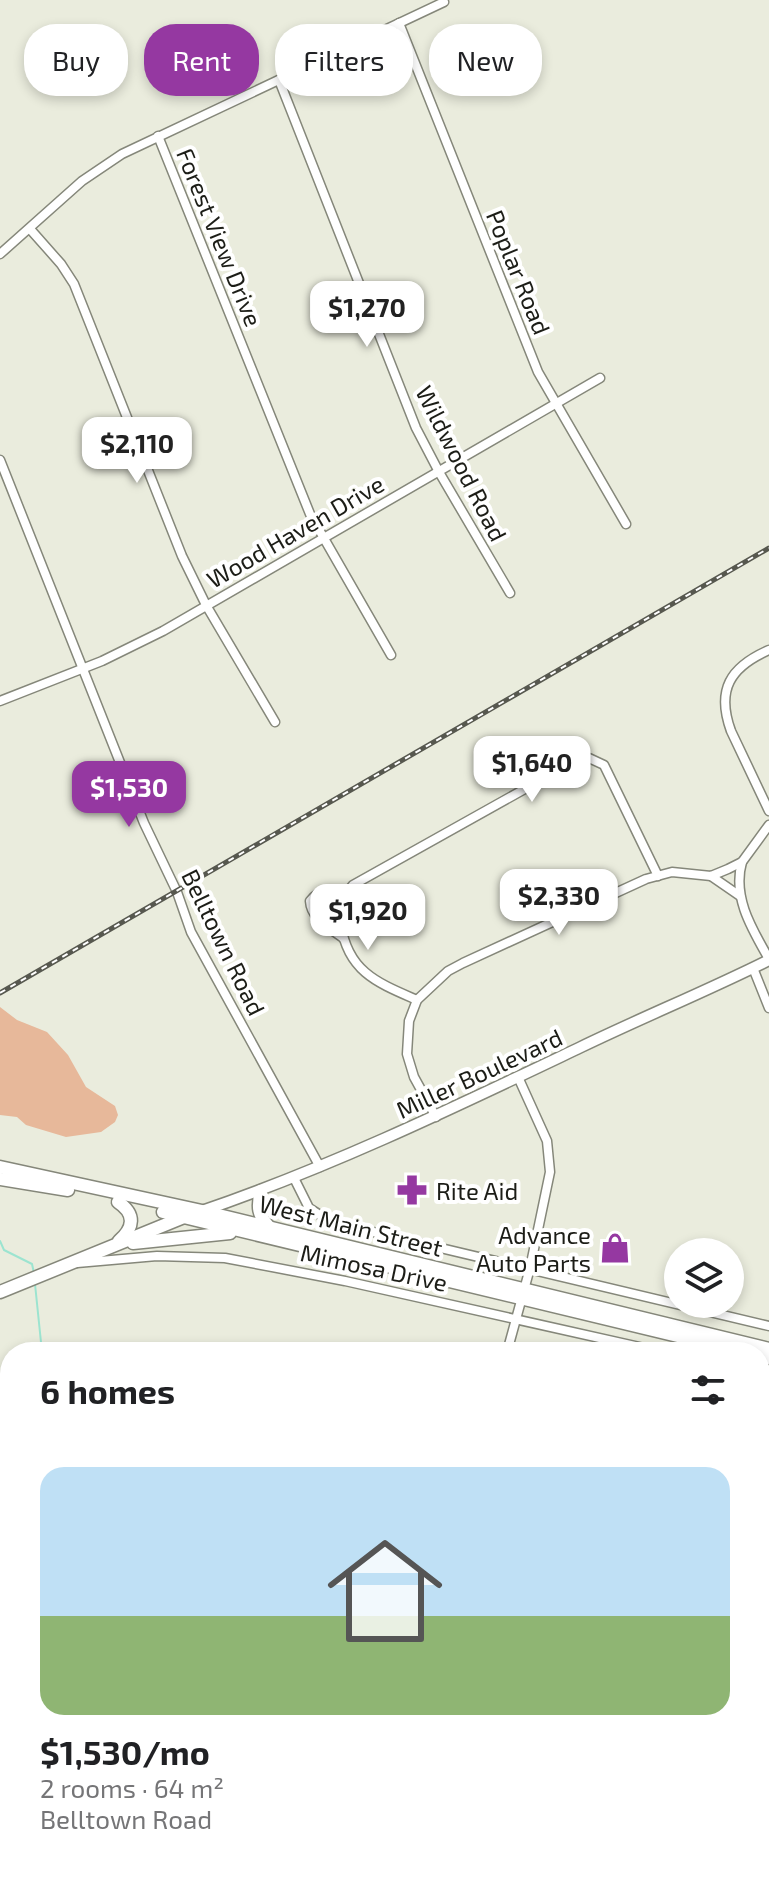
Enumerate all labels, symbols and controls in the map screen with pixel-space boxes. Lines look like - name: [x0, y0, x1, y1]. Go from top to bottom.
- chip: Buy: [24, 24, 128, 96]
- chip: Rent: [144, 24, 259, 96]
- chip: Filters: [275, 24, 413, 96]
- chip: New: [429, 24, 542, 96]
- street label: Forest View Drive: [171, 144, 269, 330]
- street label: Poplar Road: [481, 206, 557, 338]
- pin: $1,270: [302, 281, 432, 349]
- text: $1,270: [328, 291, 406, 322]
- street label: Wildwood Road: [410, 380, 514, 546]
- pin: $2,110: [72, 417, 202, 485]
- text: $2,110: [100, 427, 174, 458]
- street label: Wood Haven Drive: [201, 469, 389, 593]
- pin: $1,640: [467, 736, 597, 804]
- text: $1,640: [492, 746, 572, 777]
- pin: $1,530: [64, 761, 194, 829]
- text: $1,530: [90, 771, 168, 802]
- street label: Belltown Road: [176, 864, 272, 1020]
- pin: $2,330: [494, 869, 624, 937]
- text: $2,330: [518, 879, 600, 910]
- pin: $1,920: [303, 884, 433, 952]
- text: $1,920: [328, 894, 408, 925]
- street label: Miller Boulevard: [391, 1022, 567, 1124]
- pharmacy icon: Rite Aid: [395, 1173, 429, 1207]
- place label: Rite Aid: [436, 1176, 518, 1205]
- street label: West Main Street: [256, 1188, 446, 1262]
- place label: Advance Auto Parts: [476, 1220, 591, 1277]
- shop icon: Advance Auto Parts: [598, 1231, 632, 1265]
- street label: Mimosa Drive: [298, 1237, 450, 1297]
- map controls: [664, 1238, 744, 1318]
- button: layers: [664, 1238, 744, 1318]
- icon: filters: [686, 1368, 730, 1412]
- text: 6 homes: [40, 1370, 175, 1411]
- icon: home: [313, 1519, 457, 1663]
- text: $1,530/mo: [40, 1731, 210, 1772]
- text: 2 rooms · 64 m²: [40, 1772, 224, 1803]
- text: Belltown Road: [40, 1803, 212, 1834]

